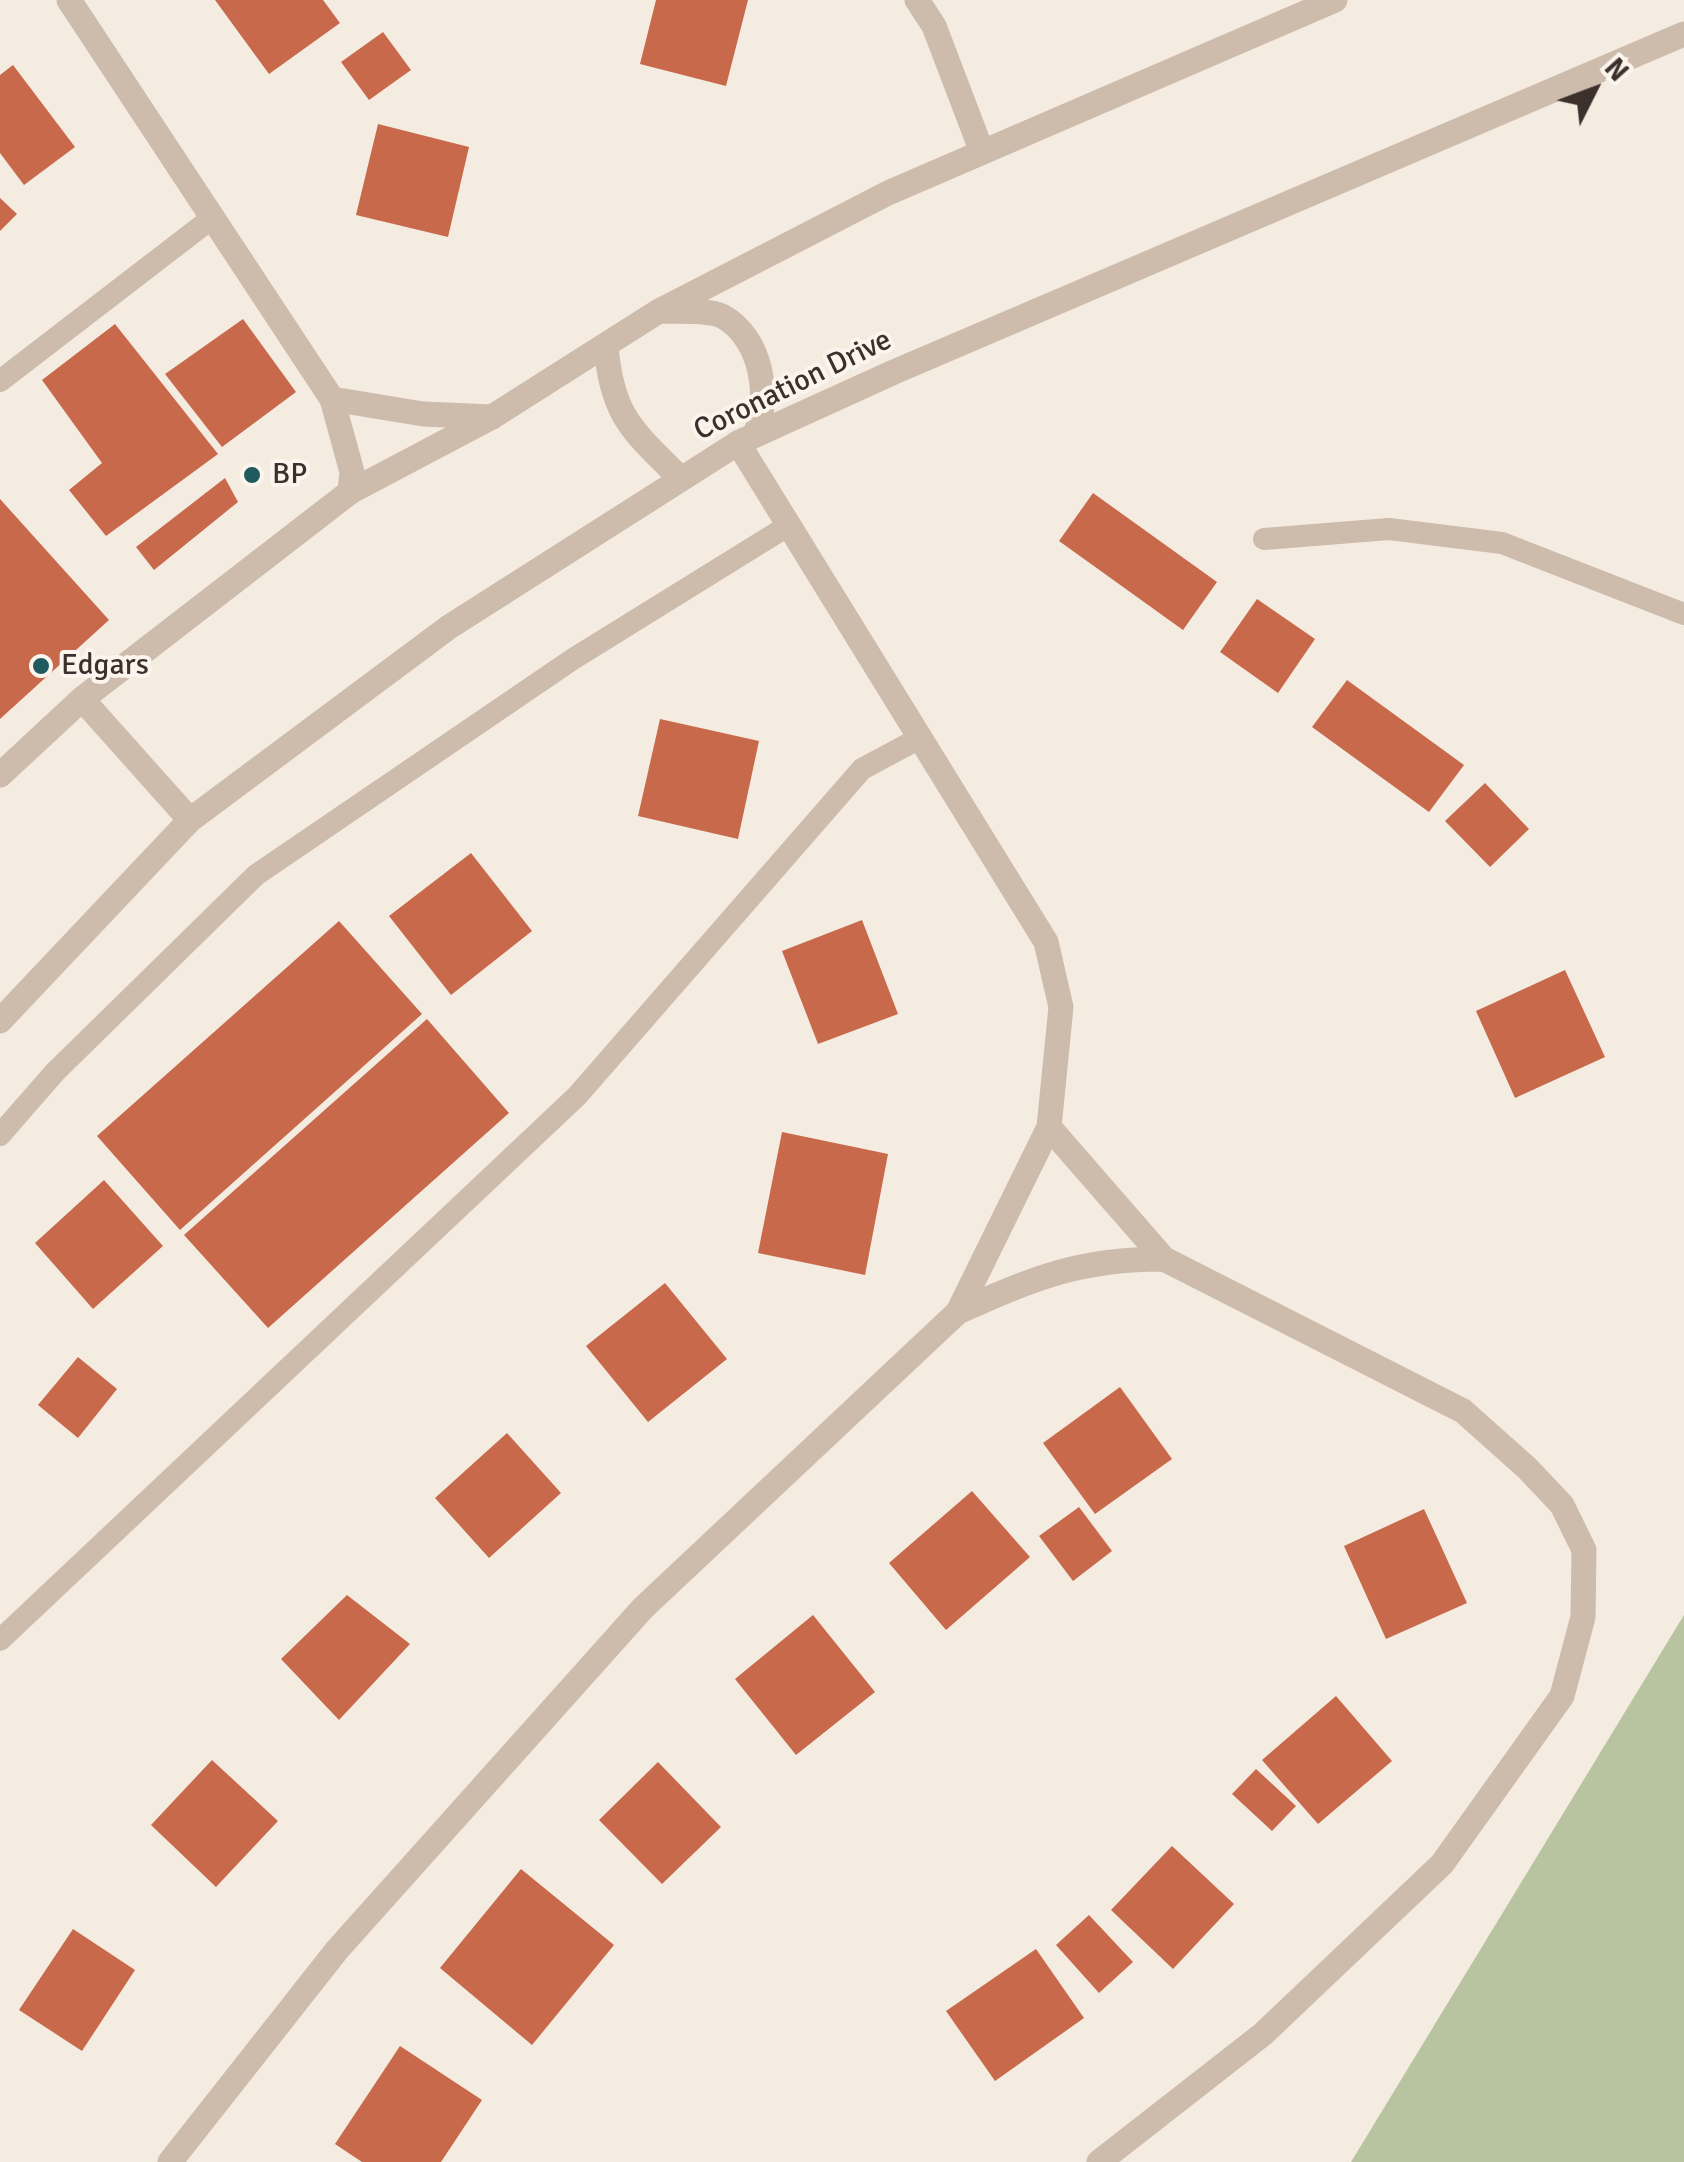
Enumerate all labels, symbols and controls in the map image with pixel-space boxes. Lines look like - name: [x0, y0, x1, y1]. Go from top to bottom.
- north arrow: [1544, 40, 1644, 140]
- text: N: [1597, 51, 1635, 89]
- street label: Coronation Drive: [688, 323, 898, 449]
- place label: BP: [272, 457, 307, 493]
- marker: BP: [241, 464, 263, 486]
- place label: Edgars: [61, 648, 149, 684]
- marker: Edgars: [30, 655, 52, 677]

